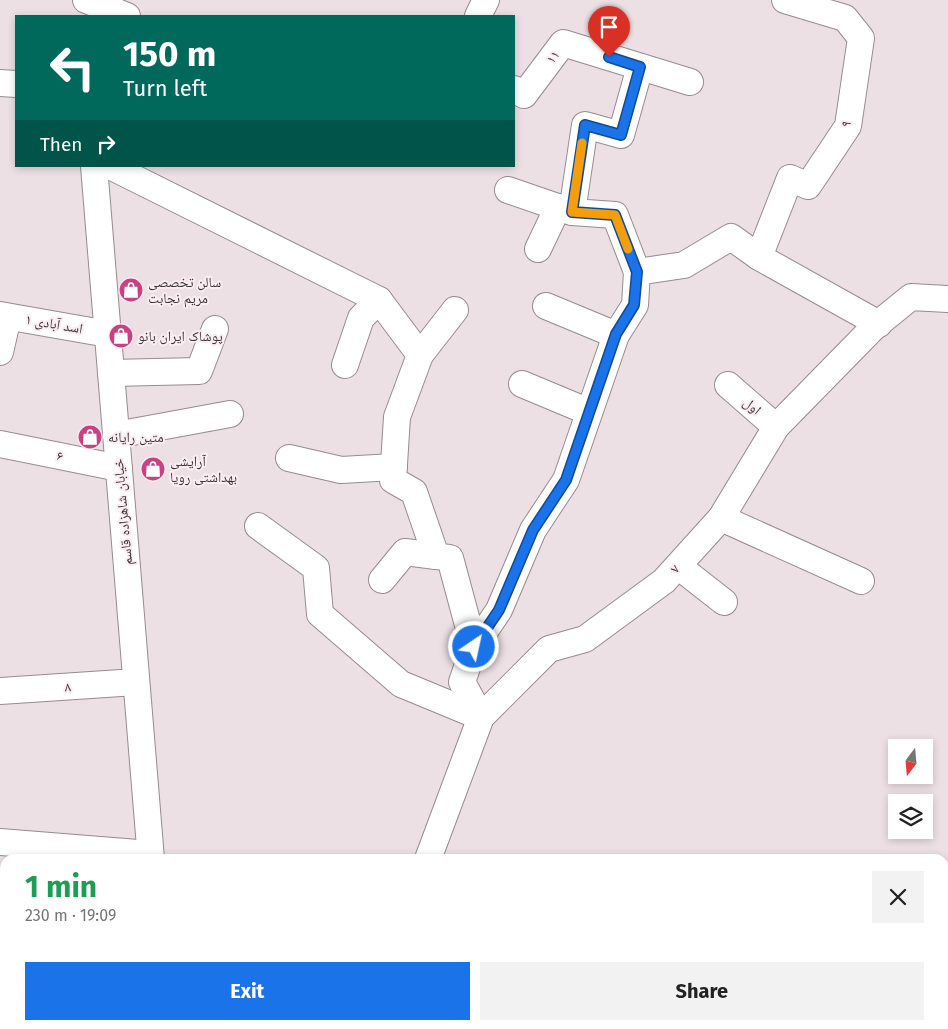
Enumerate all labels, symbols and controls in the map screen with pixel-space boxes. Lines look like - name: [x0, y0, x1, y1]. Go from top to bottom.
- pin: [588, 6, 630, 57]
- icon: arrive: [595, 13, 623, 41]
- text: 150 m: [123, 33, 216, 75]
- icon: left: [40, 35, 105, 100]
- street label: ۱۱: [542, 47, 564, 67]
- text: Turn left: [123, 75, 207, 102]
- street label: ۹: [837, 118, 855, 130]
- icon: right: [92, 130, 120, 158]
- text: Then: [40, 133, 82, 156]
- place label: سالن تخصصی مریم نجابت: [148, 274, 221, 308]
- shop icon: سالن تخصصی مریم نجابت: [118, 277, 144, 303]
- street label: اسد آبادی ۱: [24, 311, 84, 337]
- shop icon: پوشاک ایران بانو: [108, 323, 134, 349]
- place label: پوشاک ایران بانو: [138, 328, 223, 345]
- street label: اول: [740, 394, 764, 418]
- shop icon: متین رایانه: [77, 424, 103, 450]
- place label: متین رایانه: [108, 429, 164, 446]
- street label: ۶: [55, 447, 65, 465]
- place label: آرایشی بهداشتی رویا: [170, 453, 237, 486]
- shop icon: آرایشی بهداشتی رویا: [140, 456, 166, 482]
- street label: خیابان شاهزاده قاسم: [110, 458, 137, 566]
- street label: ۷: [667, 561, 683, 577]
- position arrow: [447, 620, 499, 672]
- street label: ۸: [64, 678, 72, 696]
- north arrow: [888, 739, 932, 784]
- map controls: [888, 739, 933, 839]
- button: layers: [888, 794, 933, 839]
- text: 1 min: [25, 869, 97, 905]
- button: close: [872, 871, 924, 923]
- text: 230 m · 19:09: [25, 906, 116, 925]
- button: Exit: [25, 962, 470, 1020]
- button: Share: [480, 962, 924, 1020]

